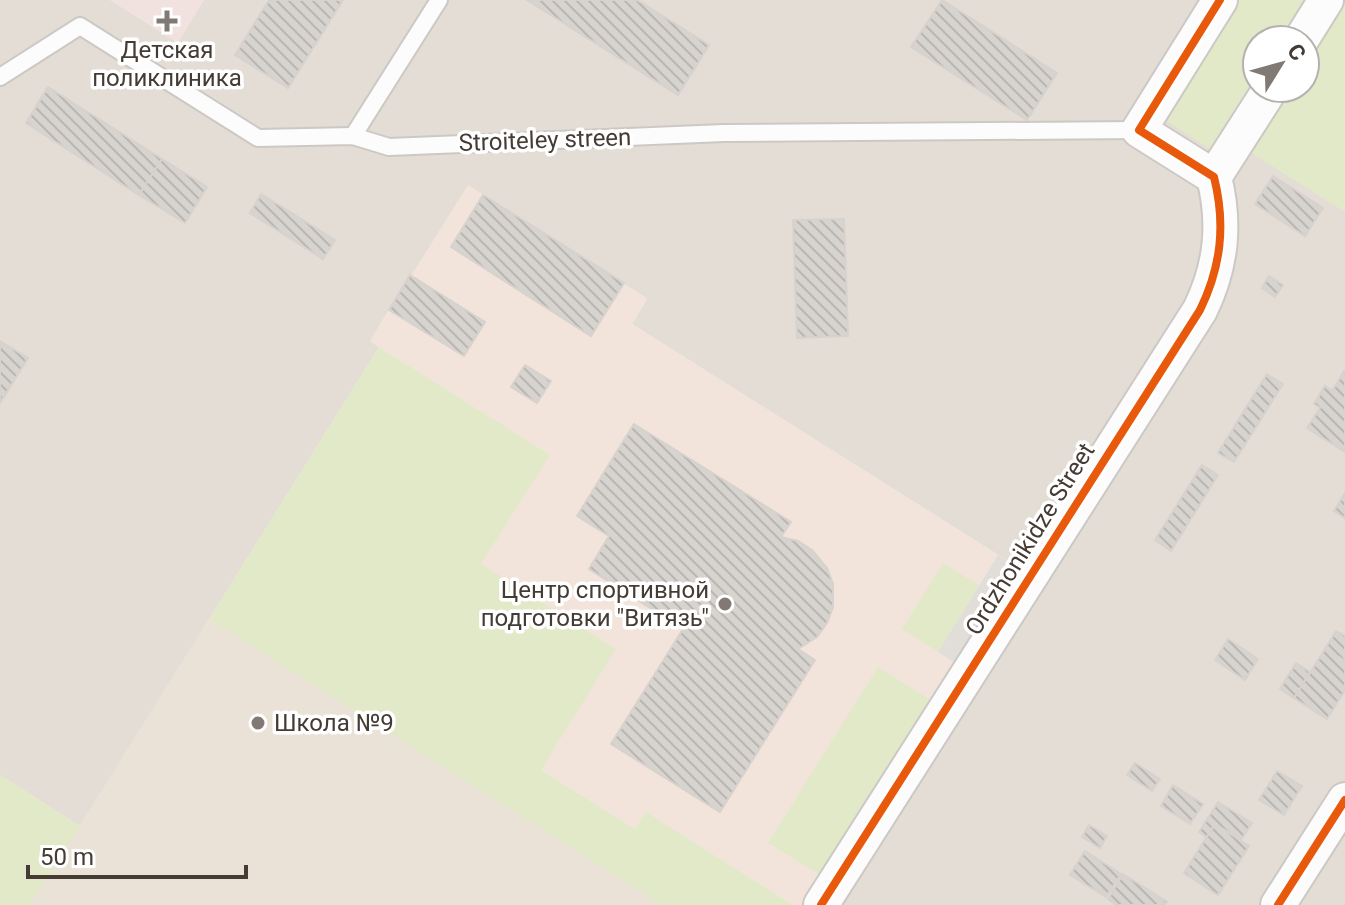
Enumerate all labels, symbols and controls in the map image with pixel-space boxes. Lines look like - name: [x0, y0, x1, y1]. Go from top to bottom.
- marker: Детская поликлиника: [156, 10, 178, 32]
- north arrow: [1241, 24, 1321, 104]
- place label: Детская поликлиника: [92, 36, 242, 92]
- text: С: [1282, 39, 1311, 66]
- street label: Stroiteley streen: [458, 123, 632, 157]
- street label: Ordzhonikidze Street: [960, 438, 1101, 640]
- place label: Центр спортивной подготовки "Витязь": [481, 576, 709, 632]
- marker: Центр спортивной подготовки "Витязь": [716, 595, 734, 613]
- place label: Школа №9: [274, 709, 394, 737]
- marker: Школа №9: [249, 714, 267, 732]
- scale bar: [28, 829, 246, 879]
- text: 50 m: [40, 843, 94, 871]

